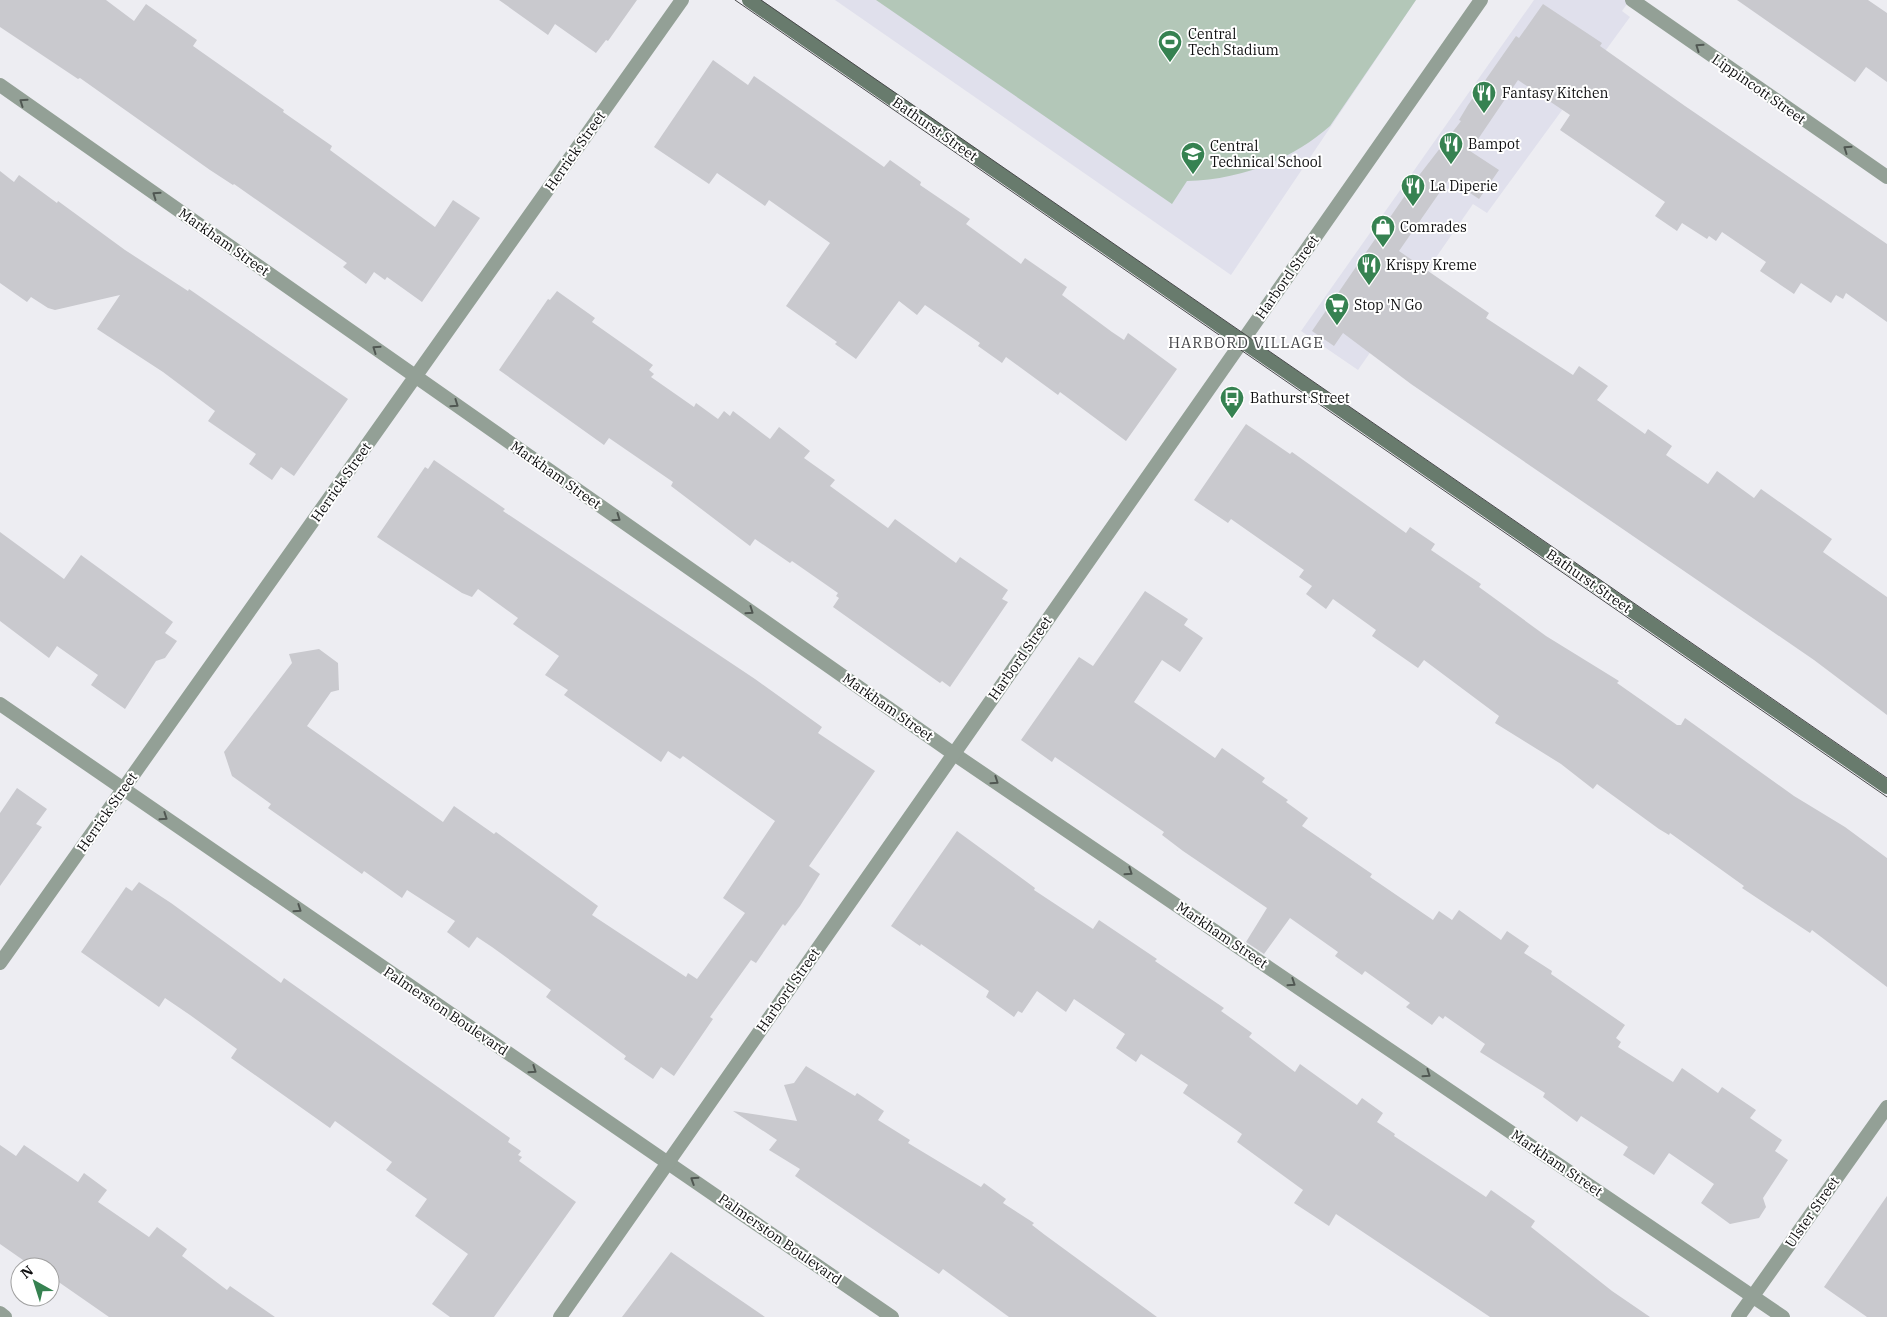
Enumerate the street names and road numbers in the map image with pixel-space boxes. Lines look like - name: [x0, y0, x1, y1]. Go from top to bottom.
- street label: Lippincott Street: [1709, 50, 1809, 128]
- street label: Bathurst Street: [889, 93, 981, 165]
- street label: Herrick Street: [541, 108, 609, 194]
- street label: Markham Street: [175, 204, 273, 280]
- street label: Harbord Street: [1251, 231, 1323, 323]
- street label: Markham Street: [507, 437, 605, 513]
- street label: Herrick Street: [307, 439, 375, 525]
- street label: Bathurst Street: [1543, 545, 1635, 617]
- street label: Harbord Street: [984, 612, 1056, 704]
- street label: Markham Street: [839, 669, 937, 745]
- street label: Herrick Street: [73, 769, 141, 855]
- street label: Markham Street: [1173, 898, 1271, 972]
- street label: Harbord Street: [752, 944, 824, 1036]
- street label: Palmerston Boulevard: [380, 963, 512, 1060]
- street label: Markham Street: [1508, 1126, 1606, 1200]
- street label: Ulster Street: [1781, 1173, 1843, 1251]
- street label: Palmerston Boulevard: [715, 1190, 846, 1289]

